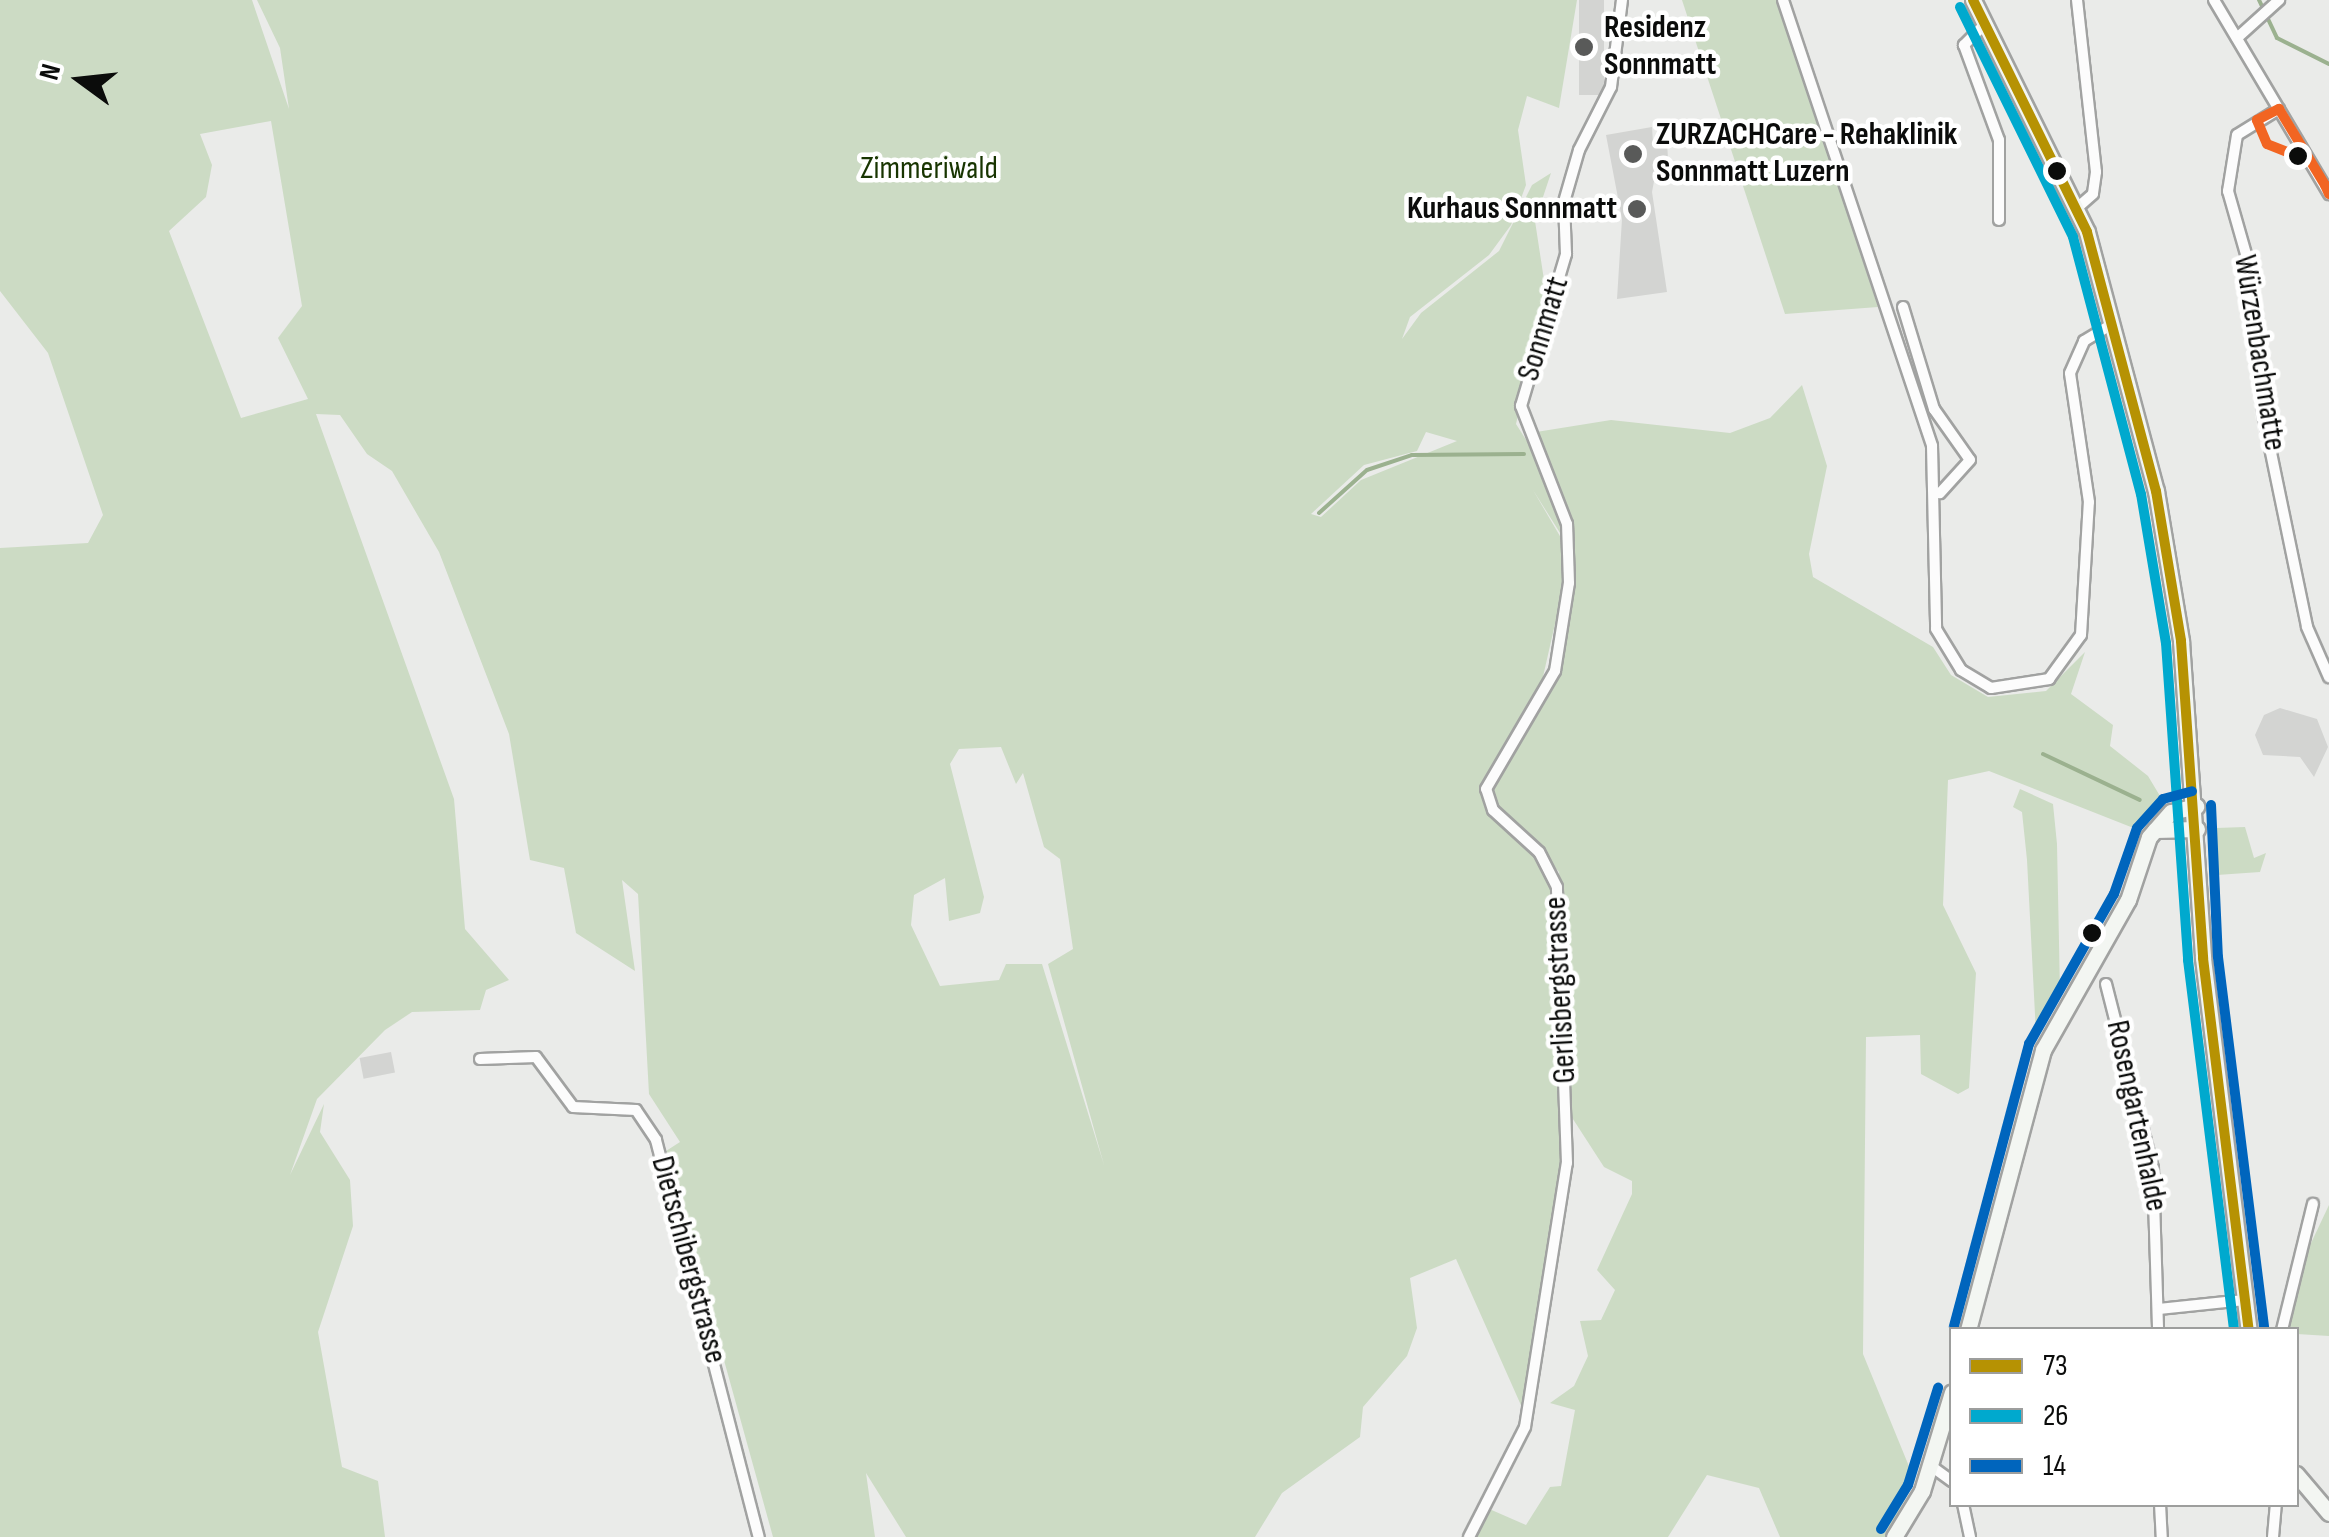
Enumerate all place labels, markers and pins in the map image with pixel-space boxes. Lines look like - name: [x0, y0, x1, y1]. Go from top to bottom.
- place label: Residenz Sonnmatt: [1604, 10, 1716, 85]
- marker: Residenz Sonnmatt: [1573, 36, 1595, 58]
- place label: ZURZACHCare - Rehaklinik Sonnmatt Luzern: [1656, 117, 1957, 192]
- marker: ZURZACHCare - Rehaklinik Sonnmatt Luzern: [1620, 141, 1646, 167]
- unlabelled marker: [2288, 146, 2308, 166]
- unlabelled marker: [2047, 161, 2067, 181]
- place label: Kurhaus Sonnmatt: [1407, 190, 1617, 228]
- marker: Kurhaus Sonnmatt: [1626, 198, 1648, 220]
- unlabelled marker: [2082, 923, 2102, 943]

